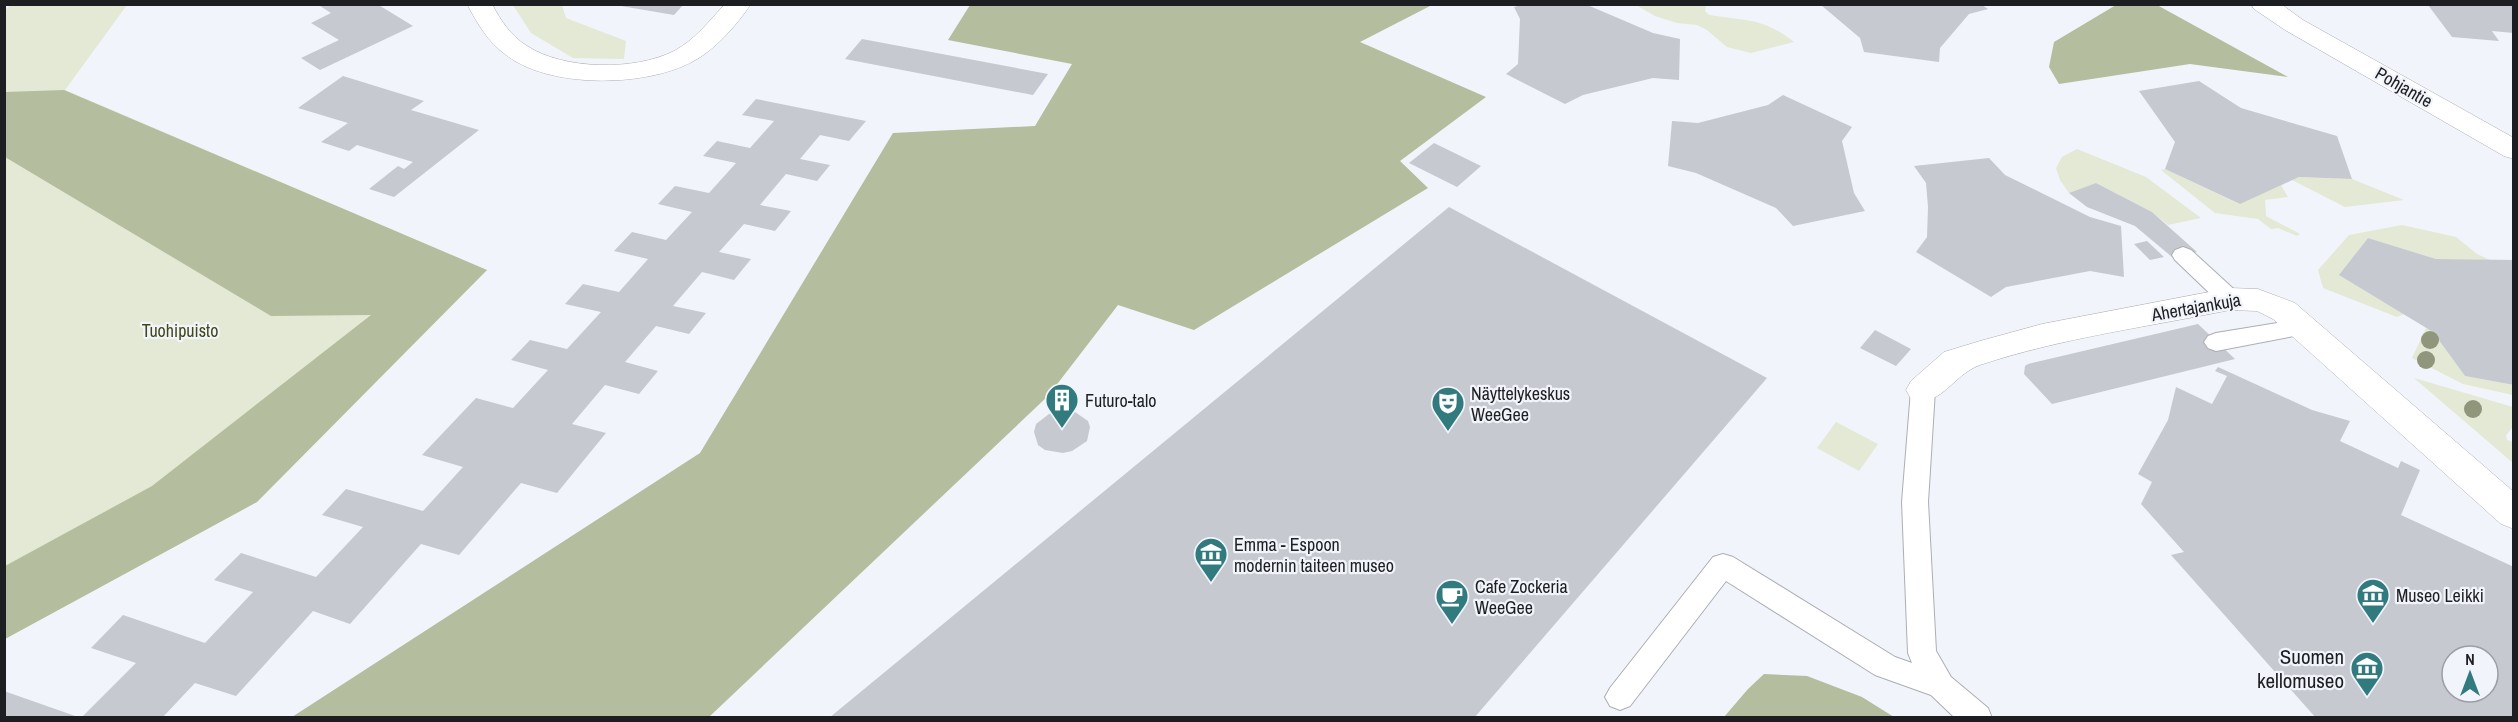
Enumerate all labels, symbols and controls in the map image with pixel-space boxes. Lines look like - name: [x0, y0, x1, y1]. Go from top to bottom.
- street label: Pohjantie: [2371, 61, 2437, 113]
- street label: Ahertajankuja: [2148, 287, 2243, 327]
- park label: Tuohipuisto: [142, 318, 218, 343]
- place label: Näyttelykeskus WeeGee: [1471, 381, 1570, 427]
- building icon: Futuro-talo: [1044, 382, 1080, 429]
- theatre icon: Näyttelykeskus WeeGee: [1430, 385, 1466, 432]
- place label: Futuro-talo: [1085, 388, 1156, 413]
- place label: Emma - Espoon modernin taiteen museo: [1234, 532, 1394, 578]
- museum icon: Emma - Espoon modernin taiteen museo: [1193, 536, 1229, 583]
- place label: Cafe Zockeria WeeGee: [1475, 574, 1568, 620]
- museum icon: Museo Leikki: [2355, 577, 2391, 624]
- cafe icon: Cafe Zockeria WeeGee: [1434, 578, 1470, 625]
- place label: Museo Leikki: [2396, 583, 2484, 608]
- place label: Suomen kellomuseo: [2257, 642, 2344, 695]
- north arrow: [2440, 644, 2500, 704]
- text: N: [2465, 648, 2475, 670]
- museum icon: Suomen kellomuseo: [2349, 650, 2385, 697]

